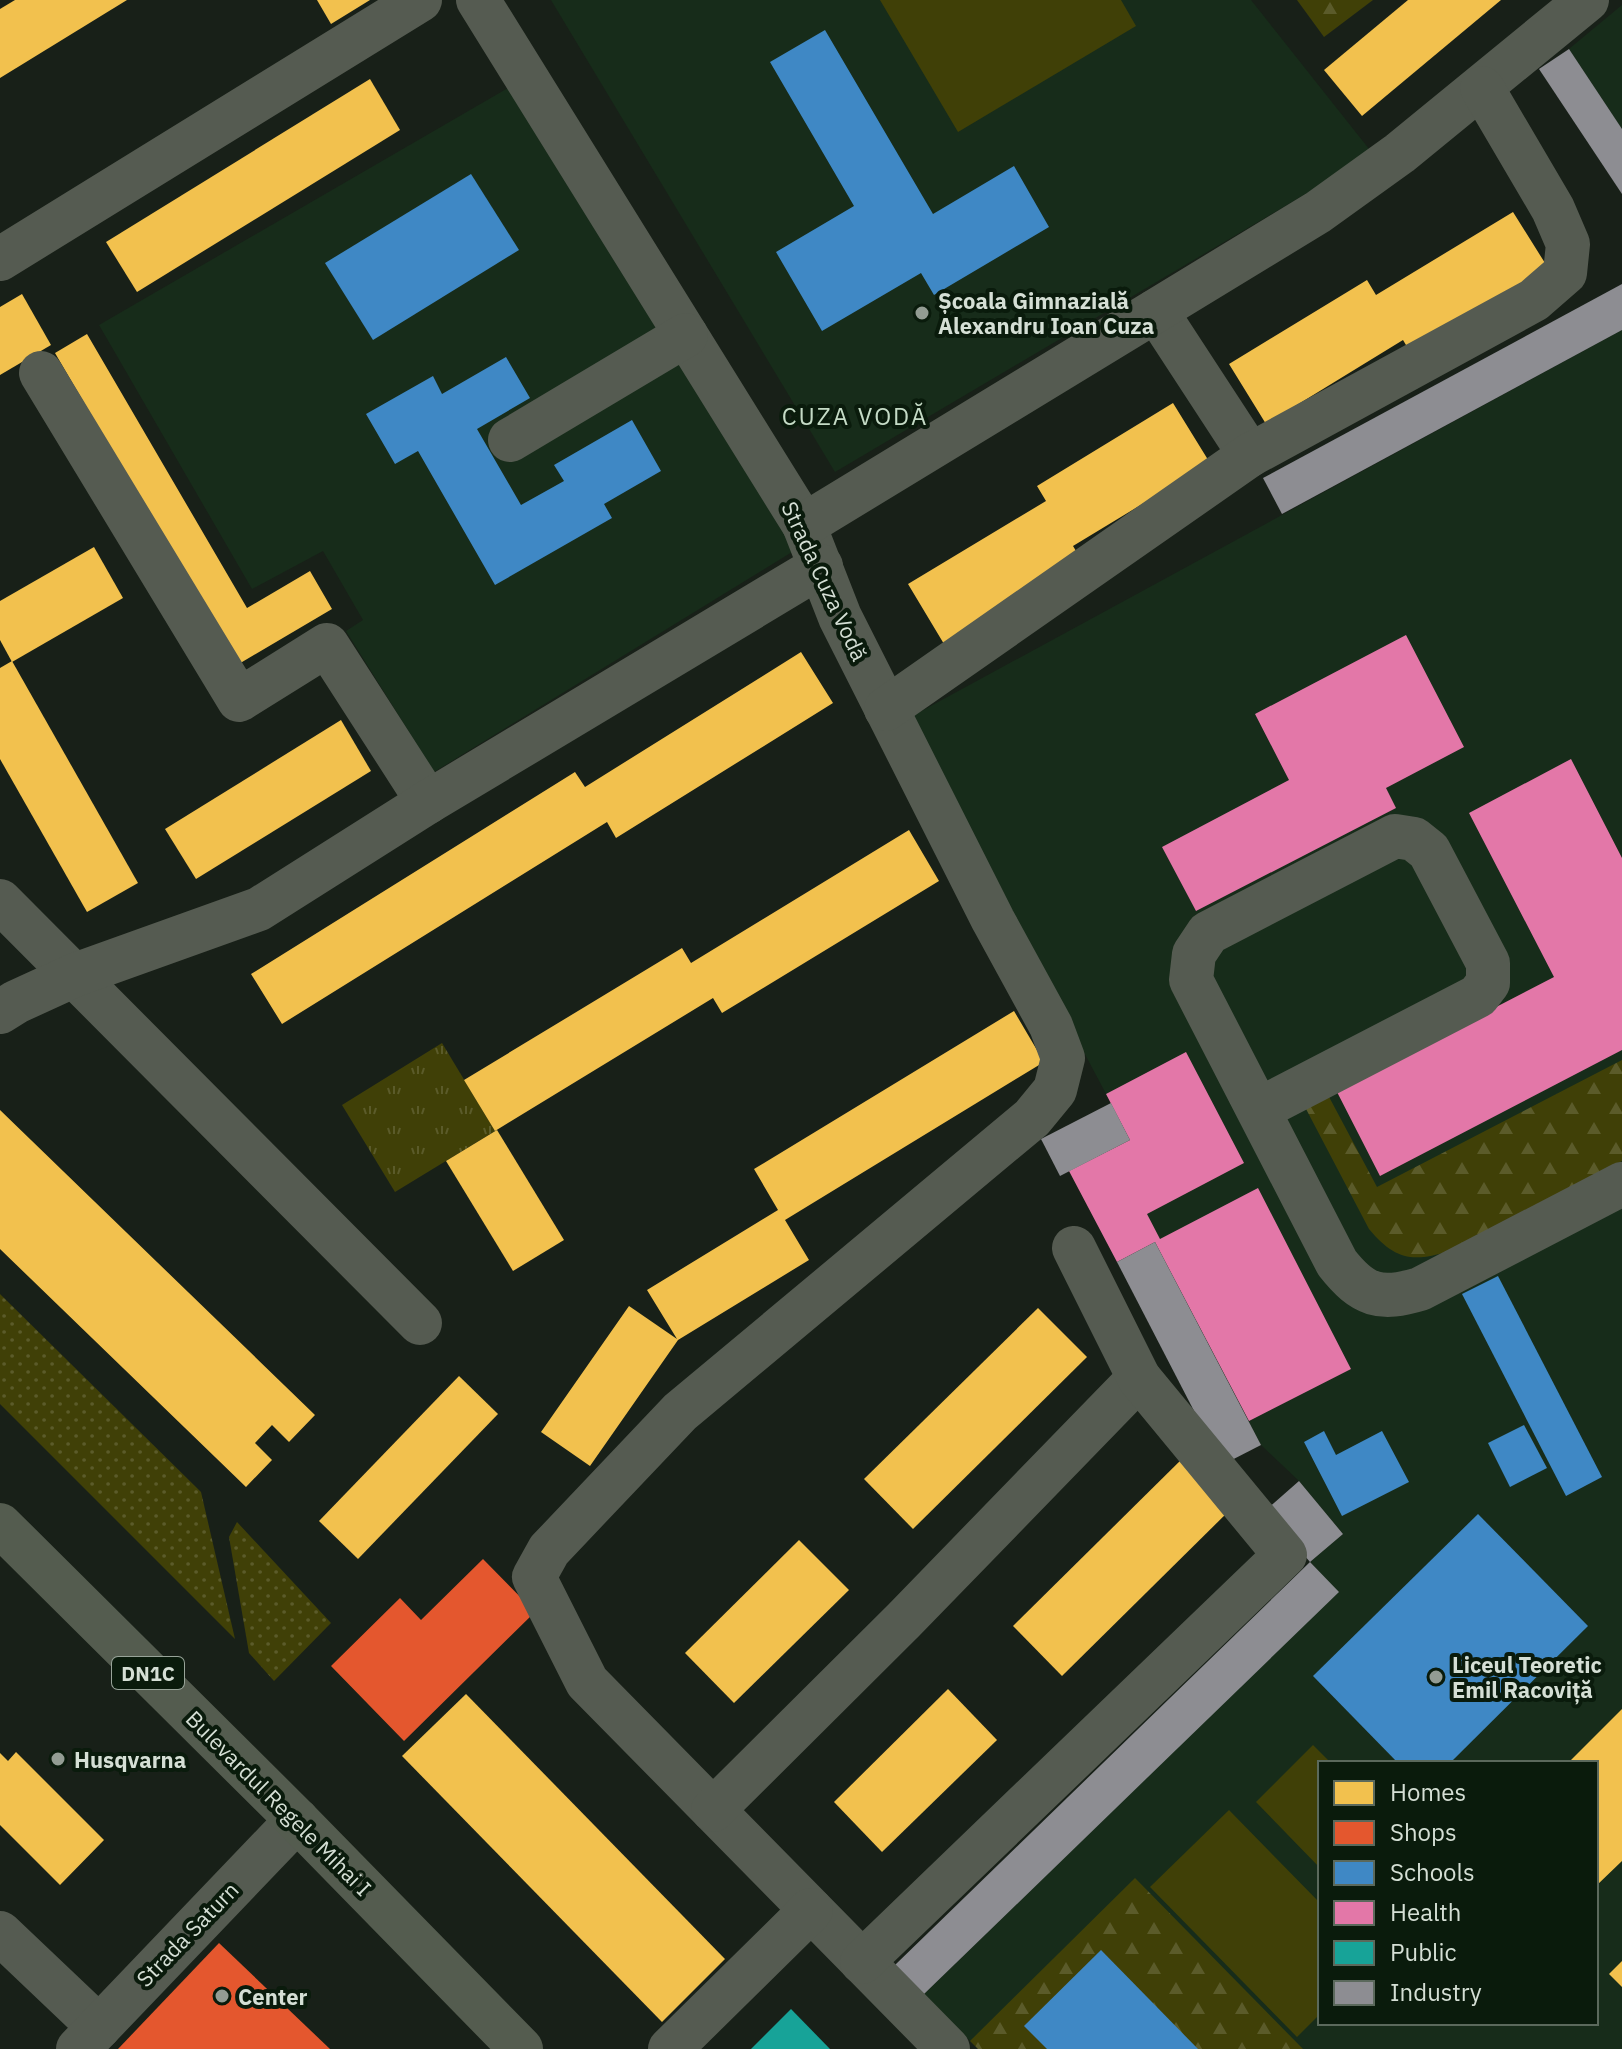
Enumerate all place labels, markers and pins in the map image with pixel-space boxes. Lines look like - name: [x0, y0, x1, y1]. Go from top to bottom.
- place label: Școala Gimnazială Alexandru Ioan Cuza: [938, 286, 1154, 340]
- marker: Școala Gimnazială Alexandru Ioan Cuza: [913, 304, 931, 322]
- place label: Liceul Teoretic Emil Racoviță: [1452, 1650, 1602, 1705]
- marker: Liceul Teoretic Emil Racoviță: [1427, 1668, 1445, 1686]
- place label: Husqvarna: [74, 1745, 186, 1774]
- marker: Husqvarna: [49, 1750, 67, 1768]
- place label: Center: [238, 1982, 308, 2011]
- marker: Center: [213, 1987, 231, 2005]

